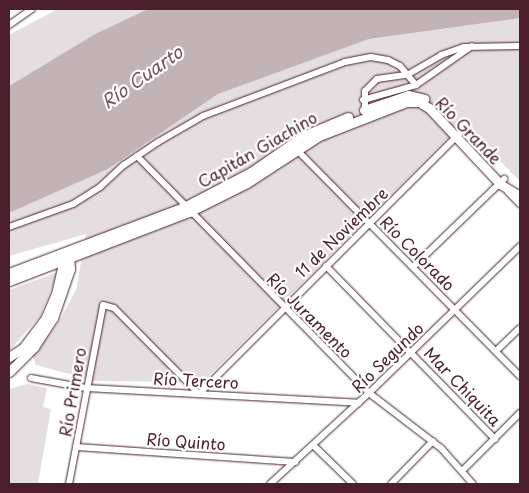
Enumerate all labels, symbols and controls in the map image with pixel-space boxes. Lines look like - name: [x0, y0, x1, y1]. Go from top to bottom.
- water label: Río Cuarto: [97, 41, 187, 113]
- street label: Río Grande: [432, 92, 506, 168]
- street label: Capitán Giachino: [194, 107, 320, 191]
- street label: 11 de Noviembre: [290, 182, 392, 282]
- street label: Río Colorado: [376, 211, 460, 295]
- street label: Río Juramento: [263, 268, 357, 362]
- street label: Río Segundo: [346, 317, 428, 397]
- street label: Mar Chiquita: [421, 343, 505, 429]
- street label: Río Primero: [55, 346, 89, 438]
- street label: Río Tercero: [152, 368, 240, 392]
- street label: Río Quinto: [145, 429, 227, 453]

